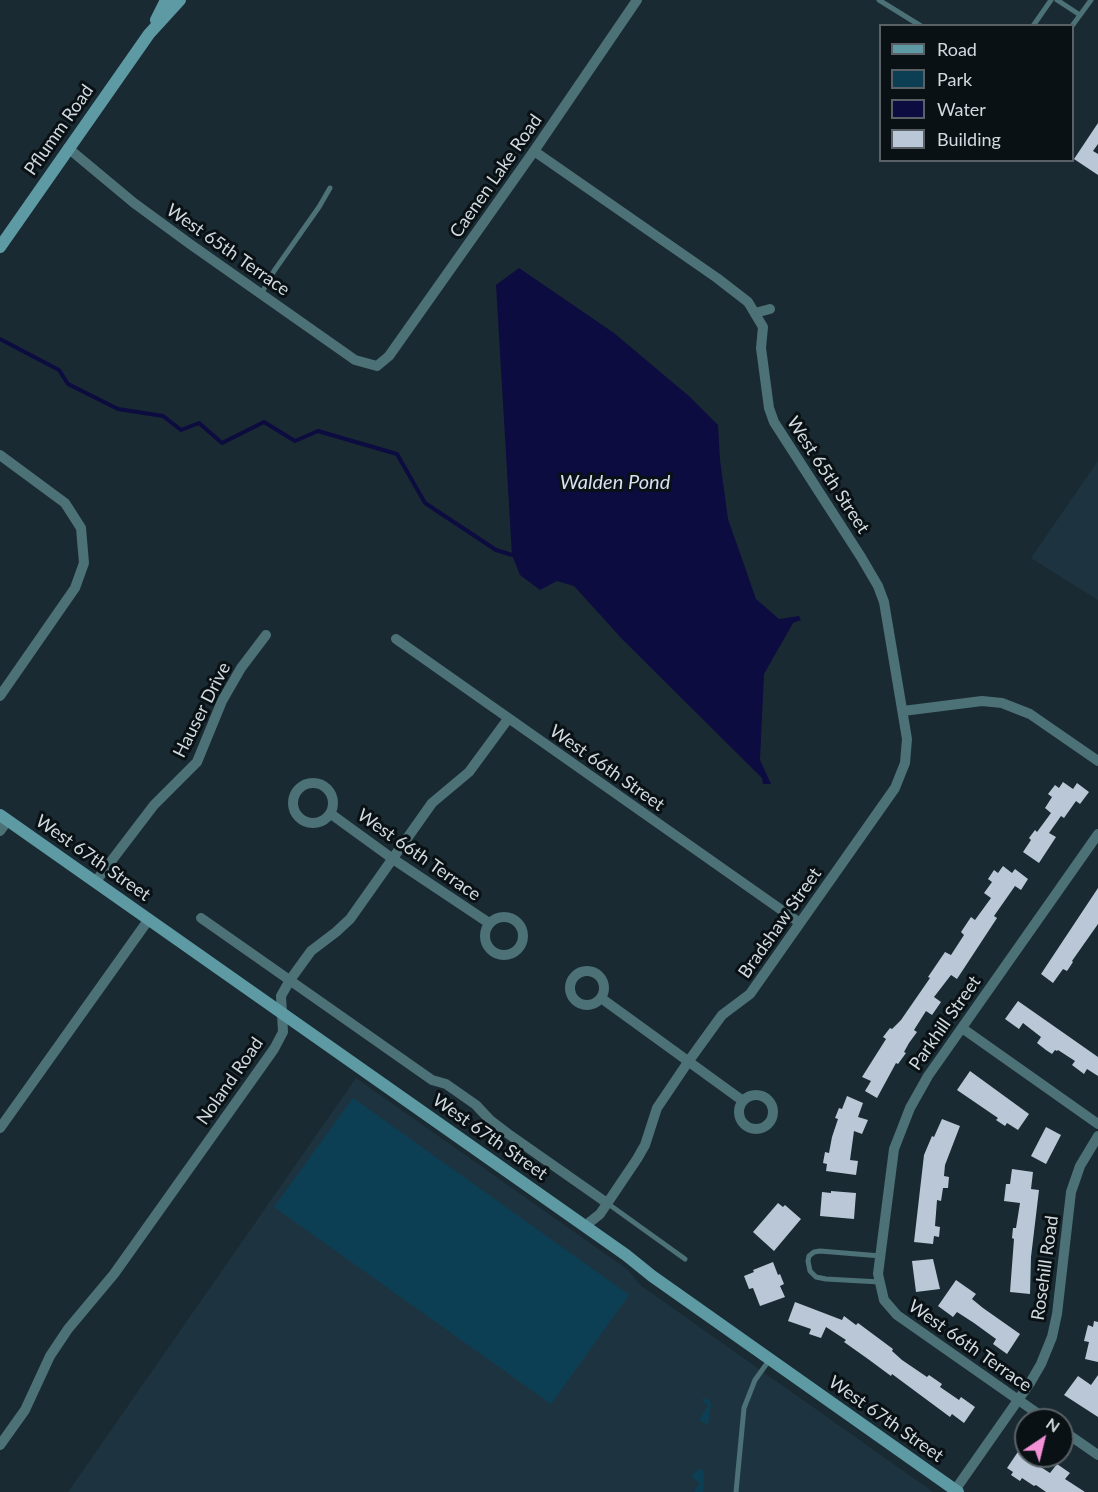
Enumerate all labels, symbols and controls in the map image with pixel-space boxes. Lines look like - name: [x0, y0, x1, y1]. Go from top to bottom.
- legend: [879, 24, 1074, 162]
- text: Road: [937, 38, 977, 60]
- text: Park: [937, 68, 972, 90]
- street label: Pflumm Road: [20, 81, 98, 179]
- text: Water: [937, 98, 986, 120]
- street label: Caenen Lake Road: [445, 110, 547, 242]
- text: Building: [937, 128, 1001, 150]
- street label: West 65th Terrace: [162, 199, 294, 301]
- street label: West 65th Street: [782, 412, 874, 538]
- water label: Walden Pond: [560, 471, 670, 495]
- street label: Hauser Drive: [169, 659, 235, 761]
- street label: West 66th Street: [545, 720, 669, 816]
- street label: West 66th Terrace: [353, 804, 485, 906]
- street label: West 67th Street: [31, 810, 155, 906]
- street label: Bradshaw Street: [734, 864, 826, 982]
- street label: Parkhill Street: [905, 972, 985, 1074]
- street label: Noland Road: [192, 1033, 268, 1129]
- street label: West 67th Street: [428, 1089, 552, 1185]
- street label: Rosehill Road: [1027, 1214, 1063, 1322]
- street label: West 66th Terrace: [904, 1295, 1036, 1397]
- street label: West 67th Street: [824, 1371, 948, 1467]
- north arrow: [1014, 1408, 1074, 1468]
- text: N: [1043, 1413, 1064, 1436]

